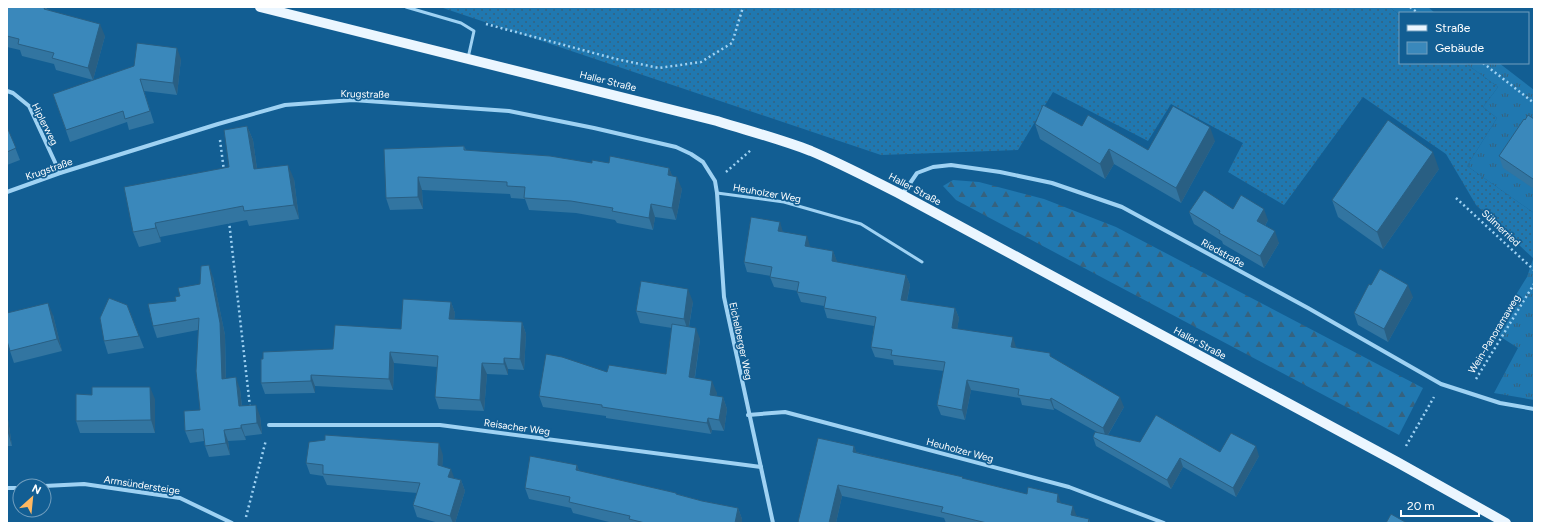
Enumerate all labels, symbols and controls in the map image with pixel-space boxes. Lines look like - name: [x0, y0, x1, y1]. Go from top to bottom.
- legend: [1399, 12, 1529, 64]
- text: Straße: [1435, 21, 1471, 35]
- text: Gebäude: [1435, 41, 1485, 55]
- street label: Haller Straße: [578, 68, 638, 94]
- street label: Krugstraße: [340, 87, 390, 101]
- street label: Hiplerweg: [29, 101, 61, 147]
- street label: Krugstraße: [24, 155, 75, 183]
- street label: Haller Straße: [886, 170, 944, 209]
- street label: Heuholzer Weg: [732, 181, 802, 205]
- street label: Sülmerried: [1479, 207, 1523, 249]
- street label: Riedstraße: [1199, 236, 1248, 271]
- street label: Wein-Panoramaweg: [1465, 292, 1523, 376]
- street label: Eichelberger Weg: [726, 301, 756, 381]
- street label: Haller Straße: [1171, 324, 1229, 363]
- street label: Reisacher Weg: [483, 416, 551, 438]
- street label: Heuholzer Weg: [925, 435, 995, 465]
- street label: Armsündersteige: [103, 473, 181, 498]
- north arrow: [12, 478, 52, 518]
- text: N: [30, 482, 43, 497]
- scale bar: [1401, 492, 1479, 518]
- text: 20 m: [1407, 499, 1435, 513]

